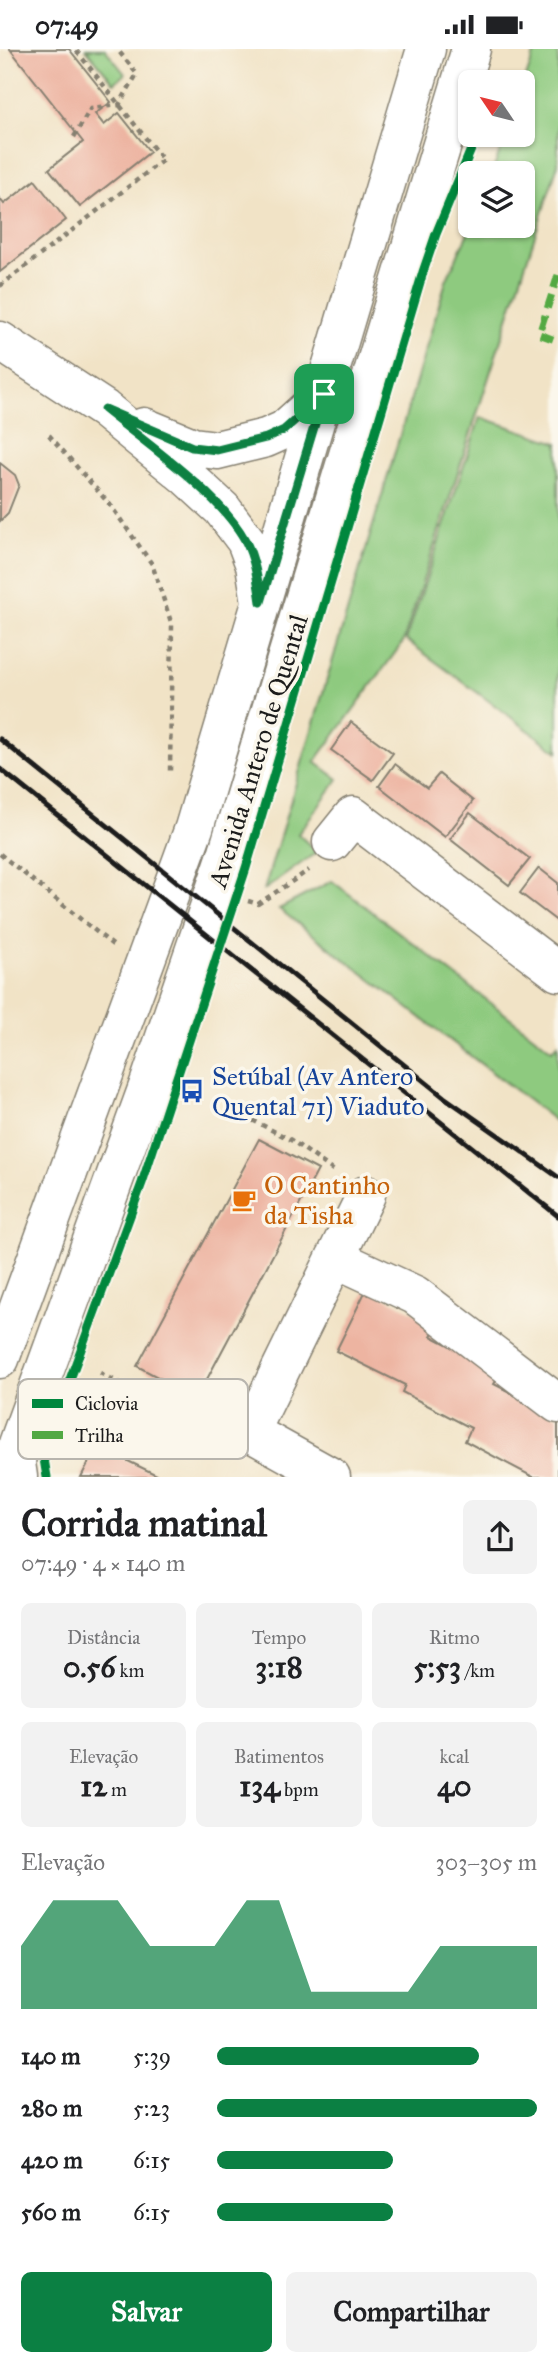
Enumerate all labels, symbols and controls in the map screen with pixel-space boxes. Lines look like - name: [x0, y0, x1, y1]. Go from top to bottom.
- text: 07:49: [35, 9, 99, 41]
- north arrow: [458, 70, 536, 147]
- map controls: [458, 70, 535, 238]
- button: layers: [458, 161, 535, 238]
- pin: [294, 364, 354, 424]
- icon: arrive: [305, 375, 343, 413]
- street label: Avenida Antero de Quental: [201, 611, 315, 892]
- place label: Setúbal (Av Antero Quental 71) Viaduto: [212, 1060, 425, 1122]
- bus stop icon: Setúbal (Av Antero Quental 71) Viaduto: [178, 1077, 206, 1105]
- place label: O Cantinho da Tisha: [264, 1169, 390, 1231]
- cafe icon: O Cantinho da Tisha: [230, 1186, 258, 1214]
- legend: [18, 1379, 248, 1459]
- text: Ciclovia: [75, 1392, 139, 1415]
- text: Trilha: [75, 1424, 125, 1447]
- text: Corrida matinal: [21, 1500, 267, 1546]
- button: share: [463, 1500, 537, 1574]
- text: 07:49 · 4 × 140 m: [21, 1549, 185, 1577]
- text: Distância: [67, 1626, 140, 1649]
- text: Tempo: [252, 1626, 306, 1649]
- text: Ritmo: [429, 1626, 480, 1649]
- text: 0.56: [63, 1649, 116, 1685]
- text: 3:18: [255, 1649, 303, 1685]
- text: 5:53: [414, 1649, 461, 1685]
- text: km: [116, 1659, 144, 1682]
- text: /km: [461, 1659, 495, 1682]
- text: Elevação: [69, 1745, 138, 1768]
- text: Batimentos: [234, 1745, 324, 1768]
- text: kcal: [439, 1745, 469, 1768]
- text: 12: [80, 1768, 107, 1804]
- text: 134: [239, 1768, 280, 1804]
- text: 40: [437, 1768, 471, 1804]
- text: m: [107, 1778, 127, 1801]
- text: bpm: [280, 1778, 319, 1801]
- text: Elevação: [21, 1848, 105, 1876]
- text: 303–305 m: [436, 1848, 537, 1876]
- text: 140 m: [21, 2042, 81, 2070]
- text: 5:39: [133, 2042, 171, 2070]
- text: 280 m: [21, 2094, 82, 2122]
- text: 5:23: [133, 2094, 170, 2122]
- text: 420 m: [21, 2146, 83, 2174]
- text: 6:15: [133, 2146, 170, 2174]
- text: 560 m: [21, 2198, 81, 2226]
- text: 6:15: [133, 2198, 170, 2226]
- button: Salvar: [21, 2272, 272, 2352]
- button: Compartilhar: [286, 2272, 537, 2352]

